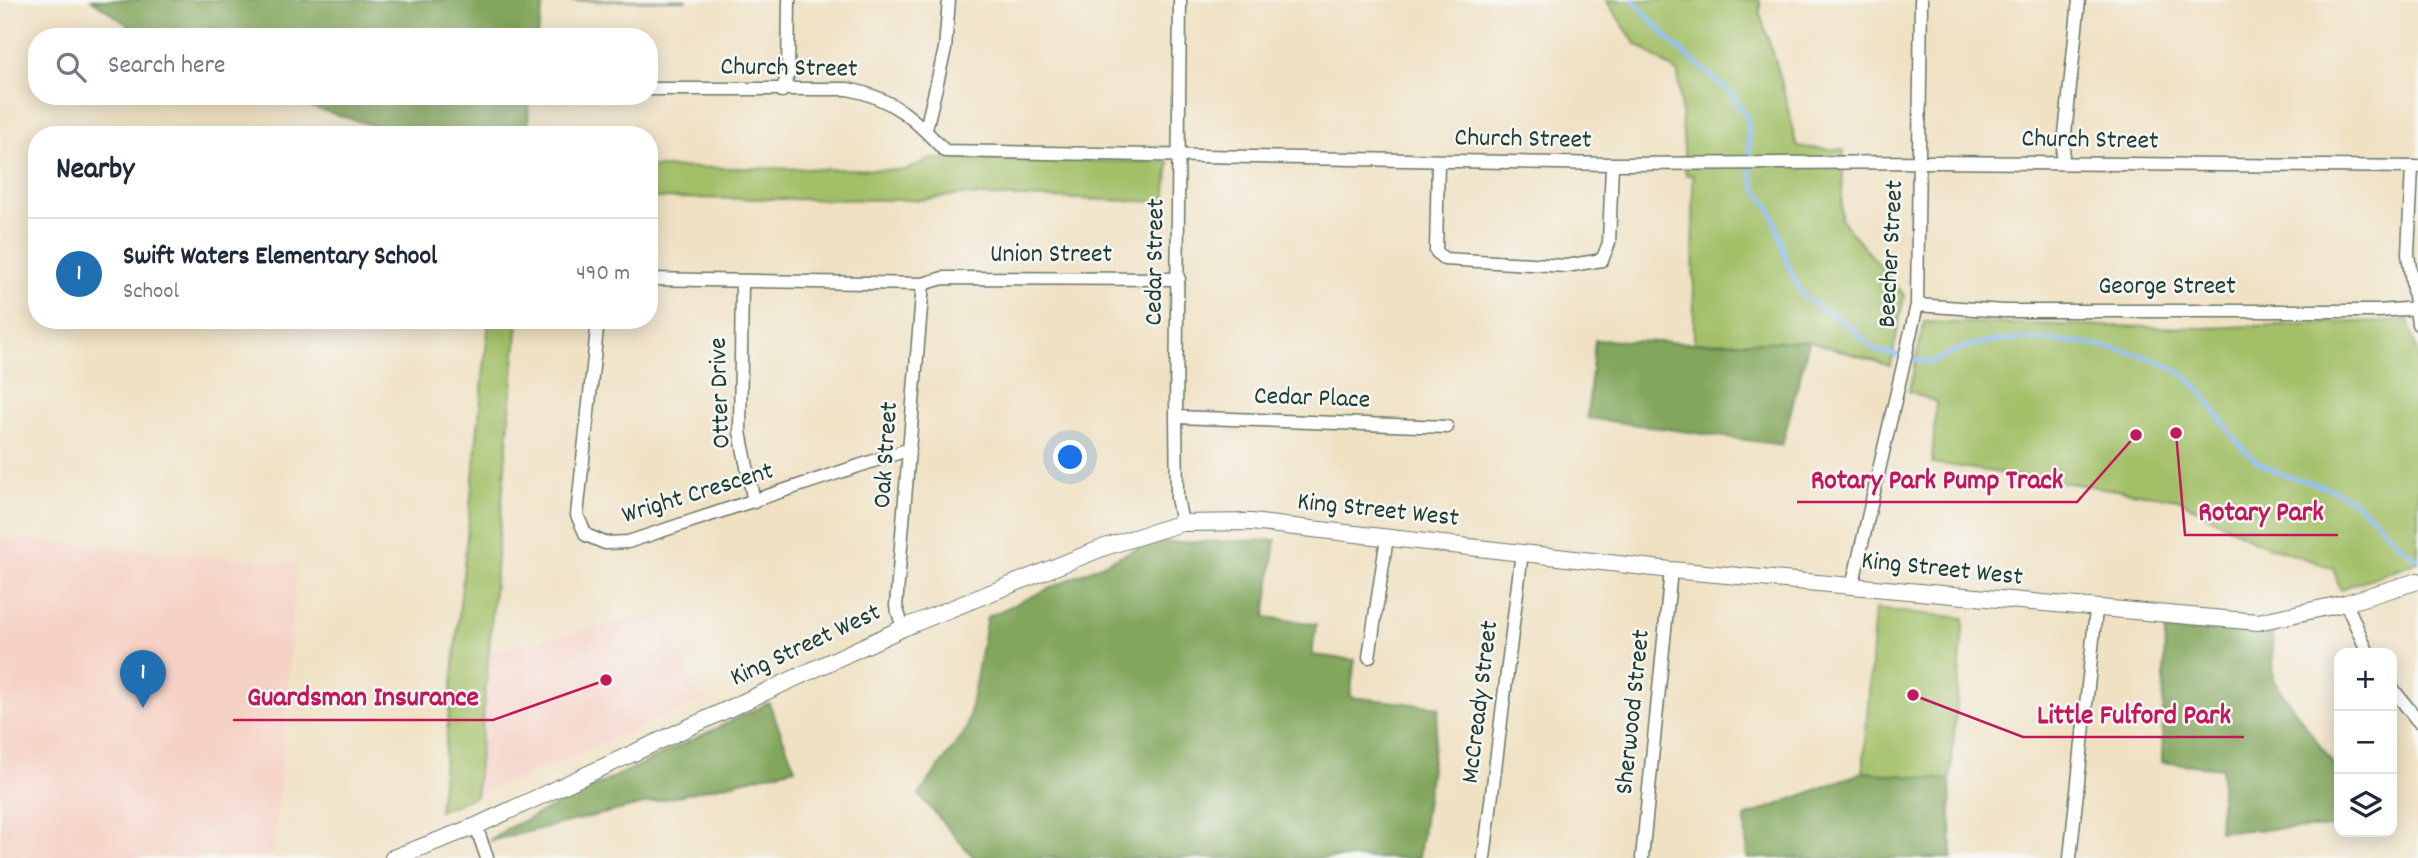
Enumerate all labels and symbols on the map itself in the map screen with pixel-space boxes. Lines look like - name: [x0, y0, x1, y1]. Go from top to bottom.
- street label: Church Street: [720, 49, 858, 89]
- street label: Church Street: [1454, 120, 1592, 160]
- street label: Church Street: [2021, 121, 2159, 161]
- street label: Beecher Street: [1870, 179, 1914, 329]
- street label: Cedar Street: [1136, 198, 1176, 326]
- street label: Union Street: [990, 237, 1112, 274]
- street label: George Street: [2098, 269, 2236, 306]
- street label: Otter Drive: [701, 337, 741, 449]
- street label: Cedar Place: [1253, 378, 1371, 420]
- street label: Oak Street: [865, 400, 909, 510]
- your location: [1053, 440, 1087, 474]
- street label: Wright Crescent: [618, 453, 779, 535]
- callout: Rotary Park Pump Track: [1797, 453, 2077, 502]
- text: Rotary Park Pump Track: [1811, 463, 2063, 503]
- street label: King Street West: [1295, 484, 1461, 538]
- callout: Rotary Park: [2185, 486, 2338, 535]
- text: Rotary Park: [2198, 495, 2324, 535]
- street label: King Street West: [1859, 543, 2025, 597]
- street label: King Street West: [725, 595, 888, 697]
- street label: McCready Street: [1453, 618, 1509, 785]
- street label: Sherwood Street: [1607, 627, 1661, 796]
- pin: 1: [120, 650, 166, 708]
- callout: Guardsman Insurance: [233, 671, 493, 720]
- text: Guardsman Insurance: [247, 680, 479, 720]
- callout: Little Fulford Park: [2023, 688, 2244, 737]
- text: Little Fulford Park: [2037, 698, 2231, 738]

